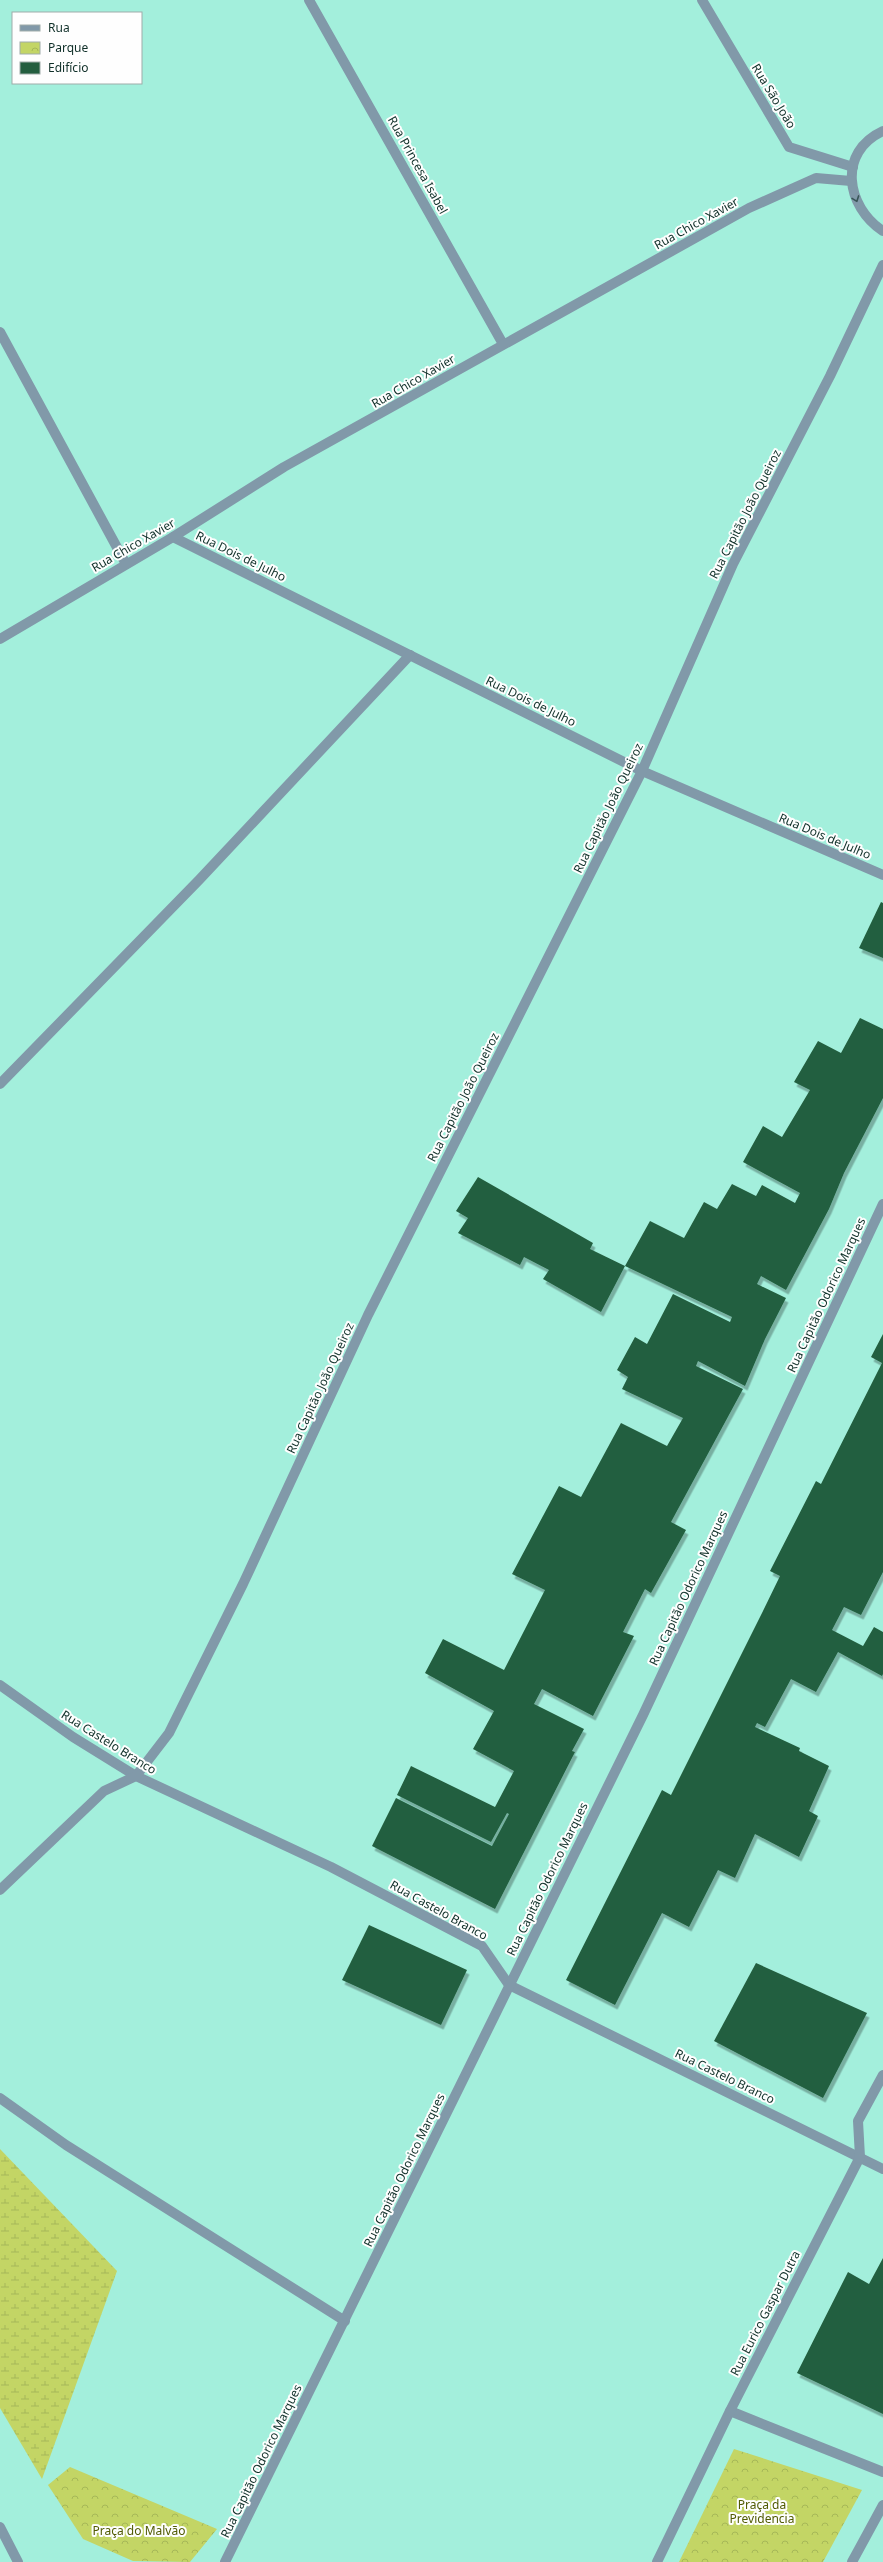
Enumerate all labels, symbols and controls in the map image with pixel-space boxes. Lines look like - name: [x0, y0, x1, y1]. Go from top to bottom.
- legend: [12, 12, 142, 84]
- text: Rua: [48, 19, 70, 36]
- text: Parque: [48, 39, 89, 56]
- text: Edifício: [48, 59, 89, 76]
- street label: Rua São João: [748, 60, 800, 132]
- street label: Rua Princesa Isabel: [384, 113, 452, 217]
- street label: Rua Chico Xavier: [651, 193, 741, 253]
- one-way arrow: [851, 196, 859, 203]
- street label: Rua Chico Xavier: [368, 350, 458, 412]
- street label: Rua Capitão João Queiroz: [705, 446, 785, 581]
- street label: Rua Chico Xavier: [88, 514, 178, 576]
- street label: Rua Dois de Julho: [193, 527, 289, 585]
- street label: Rua Dois de Julho: [483, 672, 579, 730]
- street label: Rua Capitão João Queiroz: [569, 740, 647, 876]
- street label: Rua Dois de Julho: [776, 809, 874, 863]
- street label: Rua Capitão João Queiroz: [423, 1029, 503, 1164]
- street label: Rua Capitão Odorico Marques: [783, 1215, 869, 1375]
- street label: Rua Capitão João Queiroz: [282, 1319, 358, 1456]
- street label: Rua Capitão Odorico Marques: [645, 1508, 731, 1668]
- street label: Rua Castelo Branco: [58, 1706, 160, 1778]
- street label: Rua Capitão Odorico Marques: [502, 1799, 592, 1959]
- street label: Rua Castelo Branco: [387, 1876, 491, 1944]
- street label: Rua Castelo Branco: [672, 2044, 778, 2108]
- street label: Rua Capitão Odorico Marques: [359, 2090, 449, 2250]
- street label: Rua Eurico Gaspar Dutra: [726, 2247, 804, 2379]
- street label: Rua Capitão Odorico Marques: [216, 2381, 306, 2541]
- park label: Praça da Previdencia: [730, 2496, 794, 2527]
- park label: Praça do Malvão: [93, 2522, 185, 2539]

